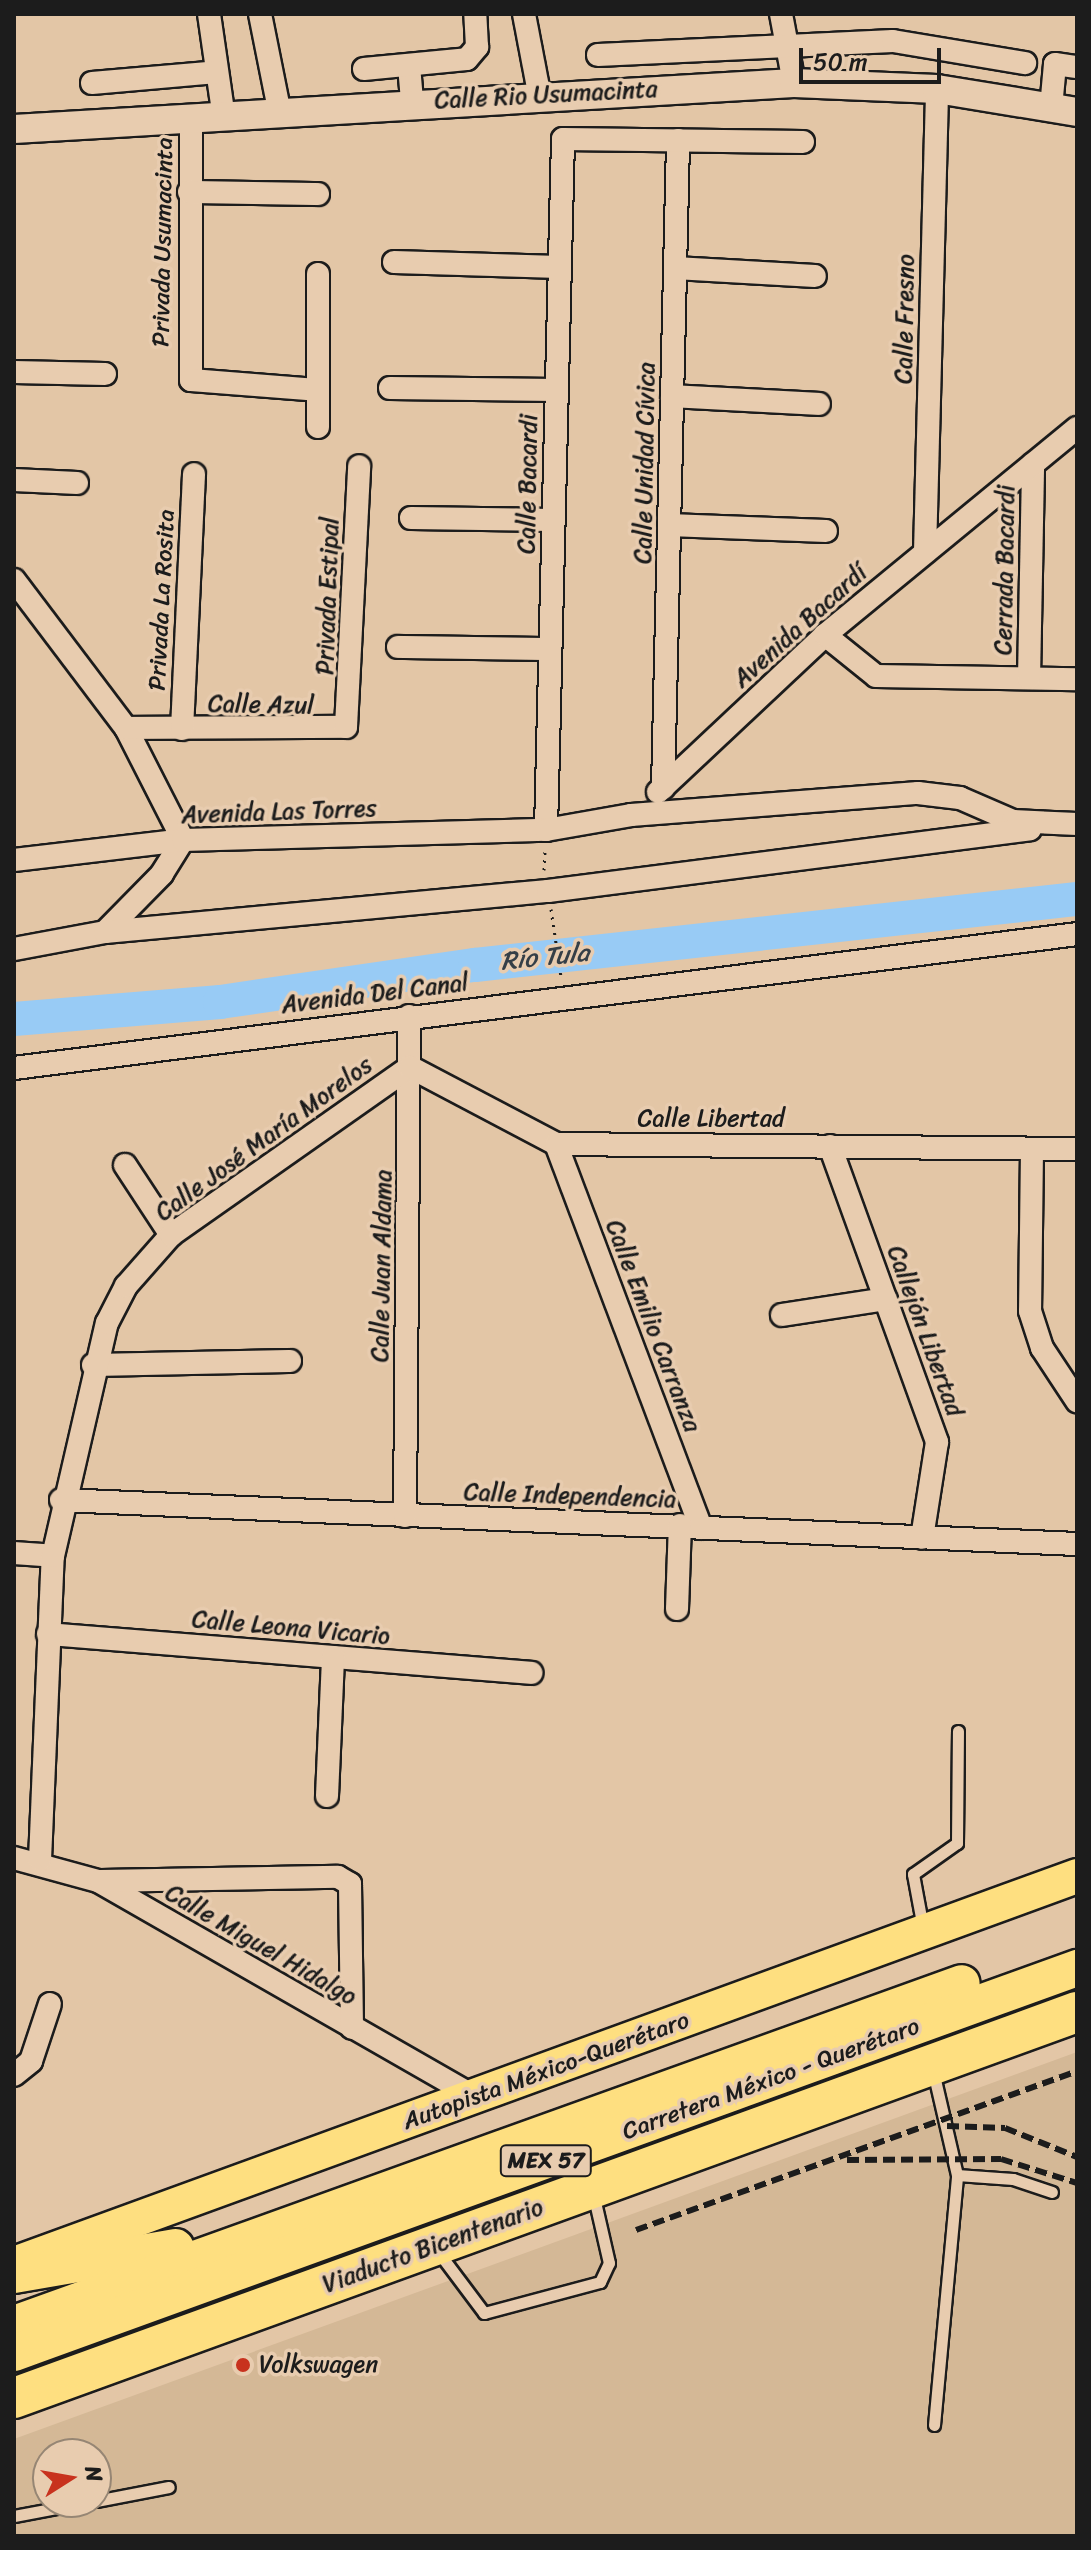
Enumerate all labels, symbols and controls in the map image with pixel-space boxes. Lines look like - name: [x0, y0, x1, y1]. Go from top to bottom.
- scale bar: [803, 32, 945, 82]
- text: 50 m: [813, 41, 868, 83]
- street label: Calle Rio Usumacinta: [434, 75, 658, 115]
- street label: Privada Usumacinta: [147, 137, 179, 347]
- street label: Calle Fresno: [889, 253, 921, 385]
- street label: Calle Unidad Cívica: [629, 362, 661, 564]
- street label: Calle Bacardi: [512, 414, 544, 554]
- street label: Cerrada Bacardi: [989, 485, 1021, 655]
- street label: Privada La Rosita: [143, 509, 181, 691]
- street label: Privada Estipal: [311, 516, 345, 676]
- street label: Avenida Bacardí: [727, 558, 873, 694]
- street label: Calle Azul: [208, 690, 314, 720]
- street label: Avenida Las Torres: [181, 794, 377, 830]
- water label: Río Tula: [499, 937, 591, 977]
- street label: Avenida Del Canal: [280, 968, 470, 1020]
- street label: Calle José María Morelos: [150, 1051, 378, 1227]
- street label: Calle Libertad: [638, 1105, 784, 1133]
- street label: Calle Juan Aldama: [366, 1170, 398, 1362]
- street label: Calle Emilio Carranza: [599, 1216, 707, 1436]
- street label: Callejón Libertad: [881, 1242, 969, 1420]
- street label: Calle Independencia: [463, 1478, 677, 1514]
- street label: Calle Leona Vicario: [190, 1605, 392, 1651]
- street label: Calle Miguel Hidalgo: [161, 1879, 361, 2011]
- street label: Autopista México-Querétaro: [399, 2006, 693, 2136]
- street label: Carretera México - Querétaro: [618, 2012, 924, 2146]
- road number: MEX 57: [498, 2143, 594, 2179]
- street label: Viaducto Bicentenario: [319, 2193, 547, 2299]
- place label: Volkswagen: [259, 2351, 378, 2379]
- marker: Volkswagen: [234, 2356, 252, 2374]
- north arrow: [32, 2438, 112, 2518]
- text: N: [73, 2463, 115, 2485]

